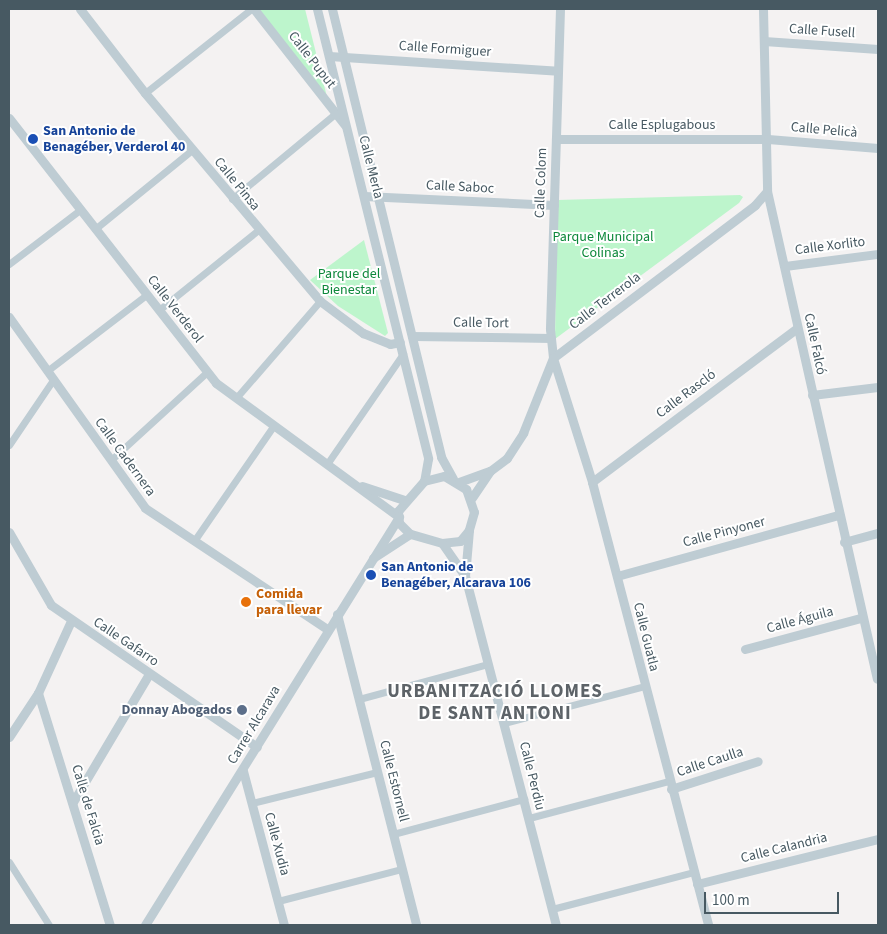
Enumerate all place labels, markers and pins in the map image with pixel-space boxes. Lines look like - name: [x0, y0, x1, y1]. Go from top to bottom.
- place label: San Antonio de Benagéber, Verderol 40: [43, 123, 185, 156]
- marker: San Antonio de Benagéber, Verderol 40: [27, 133, 39, 145]
- place label: San Antonio de Benagéber, Alcarava 106: [381, 559, 531, 592]
- marker: San Antonio de Benagéber, Alcarava 106: [365, 569, 377, 581]
- place label: Comida para llevar: [256, 586, 322, 618]
- marker: Comida para llevar: [240, 596, 252, 608]
- place label: Donnay Abogados: [122, 702, 232, 718]
- marker: Donnay Abogados: [236, 704, 248, 716]

